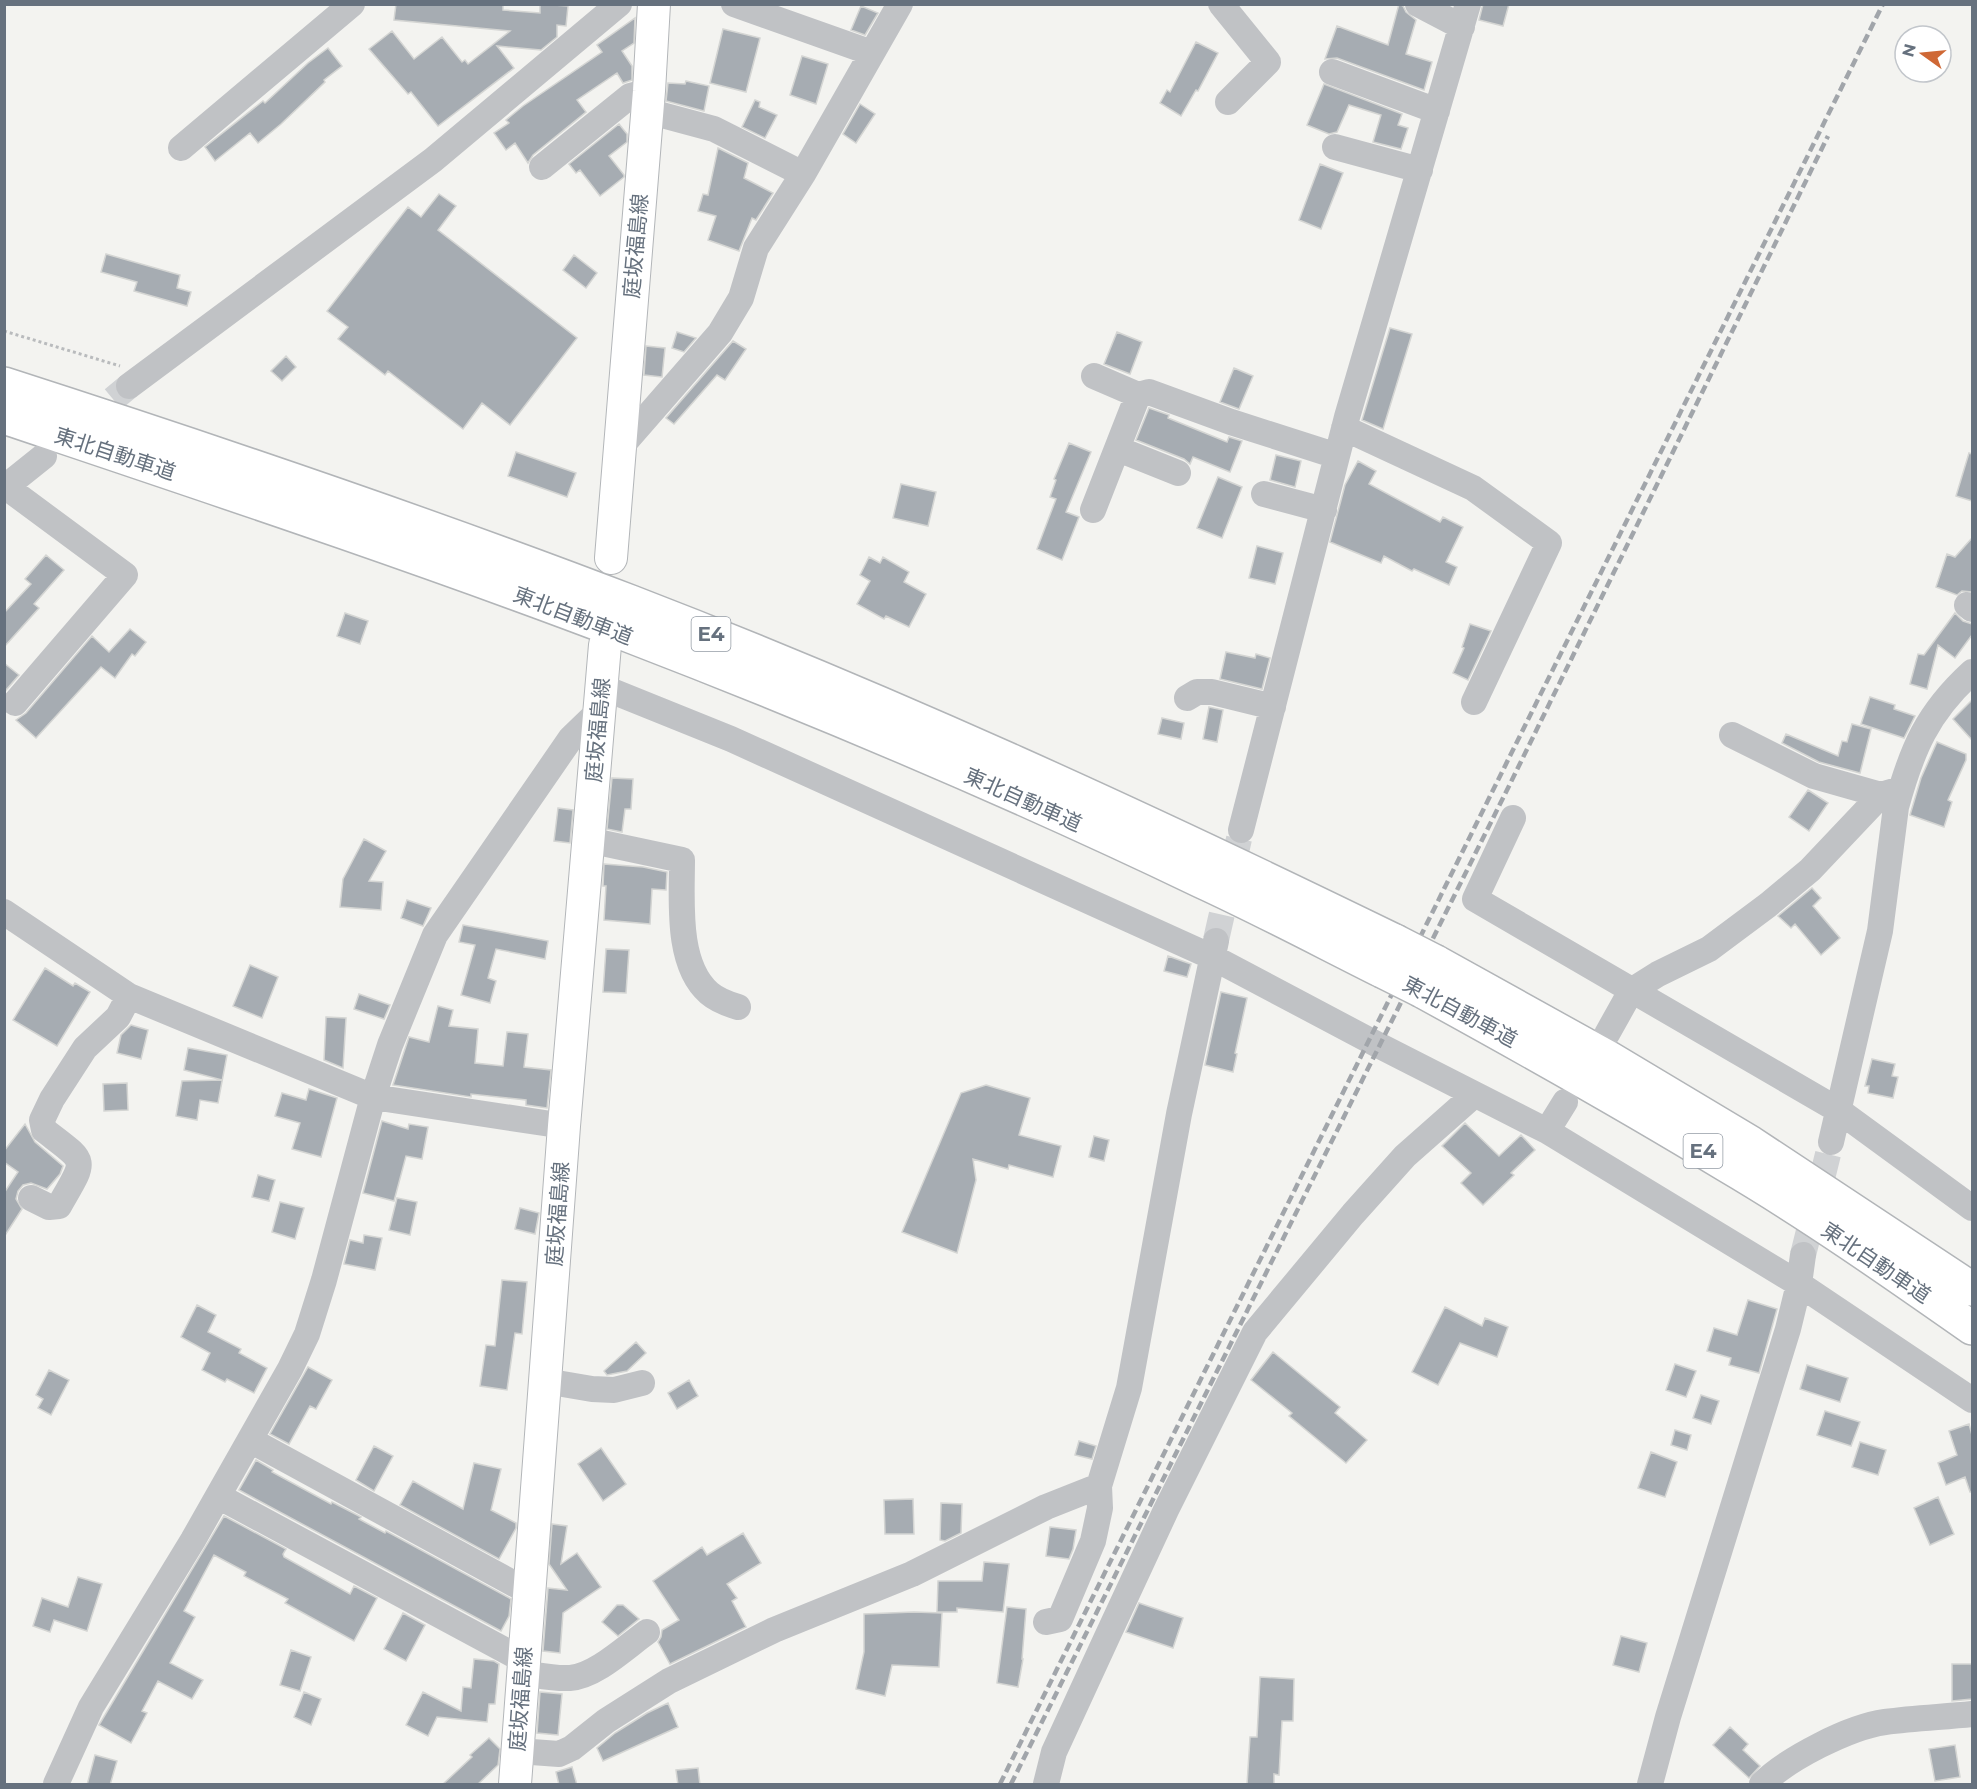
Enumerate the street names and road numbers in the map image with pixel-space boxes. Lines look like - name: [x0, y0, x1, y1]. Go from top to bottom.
- street label: 庭坂福島線: [618, 193, 653, 299]
- street label: 東北自動車道: [51, 422, 179, 485]
- street label: 東北自動車道: [510, 581, 636, 650]
- road number: E4: [692, 617, 730, 651]
- street label: 庭坂福島線: [580, 677, 615, 783]
- street label: 東北自動車道: [961, 762, 1086, 837]
- street label: 東北自動車道: [1399, 971, 1522, 1052]
- road number: E4: [1684, 1134, 1722, 1168]
- street label: 庭坂福島線: [541, 1161, 574, 1267]
- street label: 東北自動車道: [1817, 1217, 1935, 1308]
- street label: 庭坂福島線: [504, 1646, 537, 1752]

